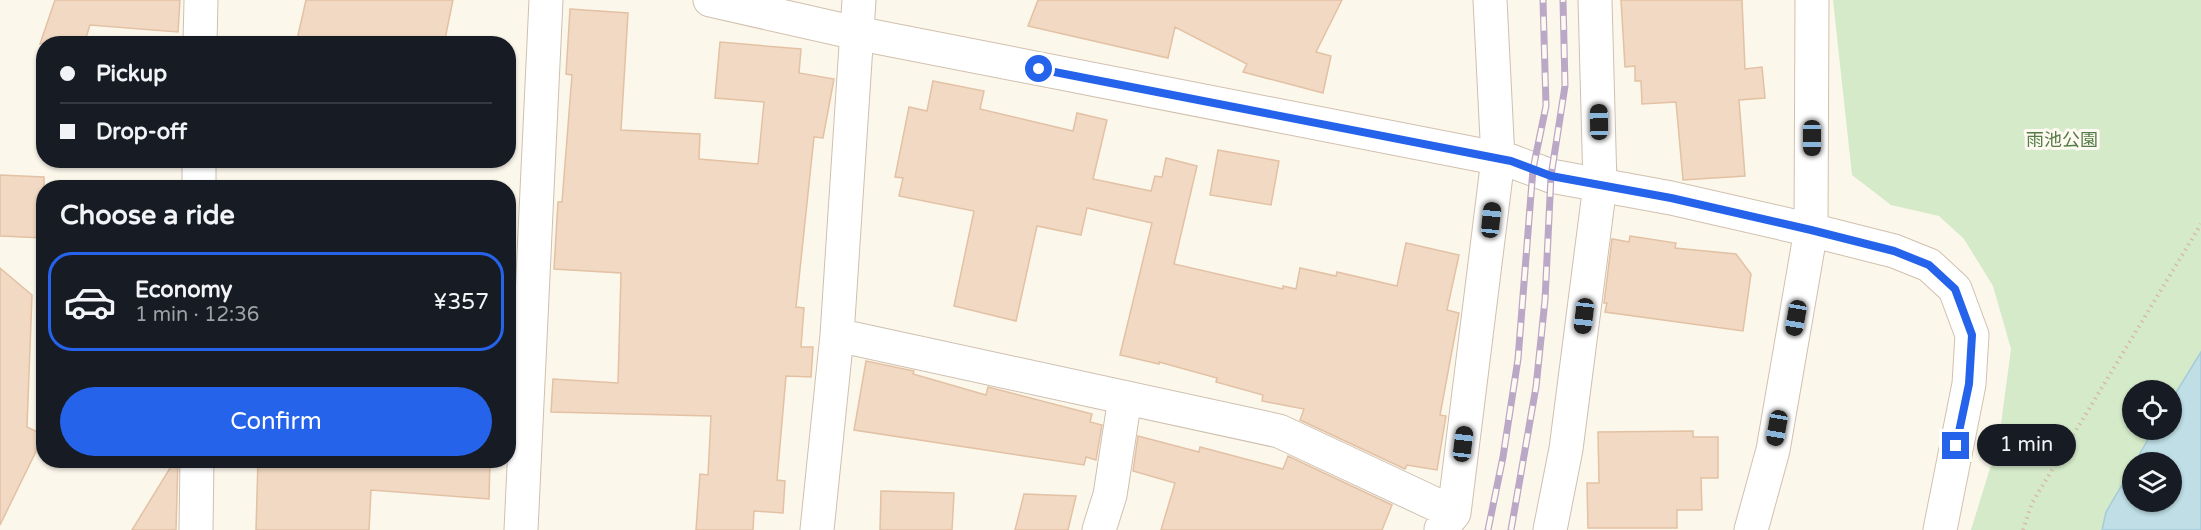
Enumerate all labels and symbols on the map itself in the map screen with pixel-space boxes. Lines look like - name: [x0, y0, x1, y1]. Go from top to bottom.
- route start: [1025, 55, 1052, 82]
- car: [1590, 104, 1608, 140]
- car: [1803, 120, 1821, 156]
- park label: 雨池公園: [2026, 129, 2098, 151]
- car: [1480, 201, 1502, 239]
- car: [1573, 297, 1595, 335]
- car: [1784, 299, 1808, 337]
- car: [1765, 409, 1789, 447]
- car: [1452, 425, 1474, 463]
- callout: 1 min: [1977, 425, 2076, 467]
- route end: [1942, 432, 1969, 459]

